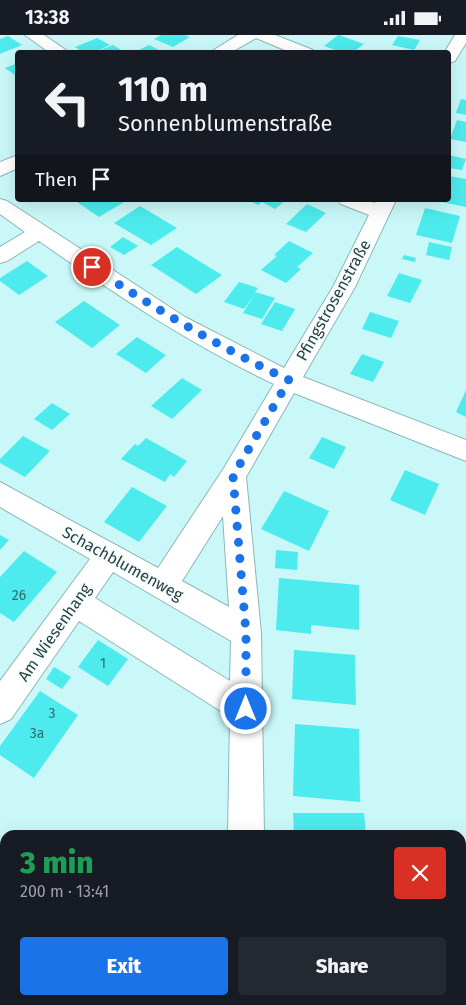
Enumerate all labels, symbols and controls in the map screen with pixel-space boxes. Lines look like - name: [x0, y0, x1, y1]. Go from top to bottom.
- text: 13:38: [25, 6, 69, 29]
- text: 110 m: [118, 68, 208, 110]
- icon: left: [35, 70, 100, 135]
- text: Sonnenblumenstraße: [118, 110, 333, 137]
- icon: arrive: [87, 165, 115, 193]
- text: Then: [35, 168, 77, 191]
- street label: Pfingstrosenstraße: [292, 236, 375, 364]
- pin: [71, 246, 113, 288]
- icon: arrive: [78, 253, 106, 281]
- street label: Schachblumenweg: [59, 522, 187, 605]
- street label: Am Wiesenhang: [14, 579, 96, 685]
- house number: 26: [12, 587, 26, 604]
- house number: 1: [100, 655, 106, 672]
- position arrow: [219, 682, 271, 734]
- house number: 3: [49, 705, 56, 722]
- house number: 3a: [30, 725, 44, 742]
- text: 3 min: [20, 845, 94, 881]
- button: close: [394, 847, 446, 899]
- text: 200 m · 13:41: [20, 882, 109, 901]
- button: Exit: [20, 937, 228, 995]
- button: Share: [238, 937, 446, 995]

